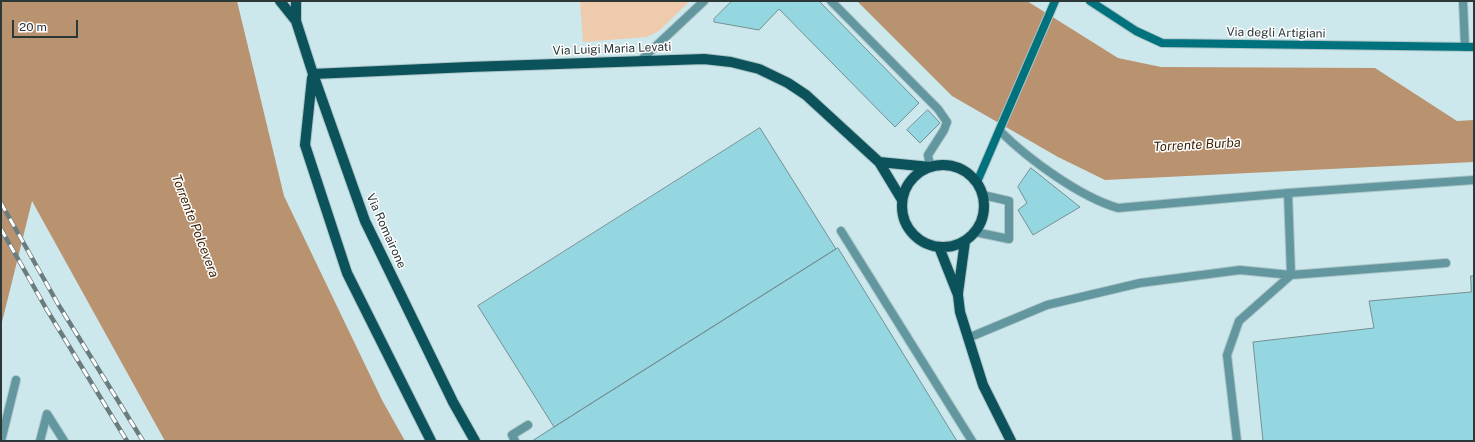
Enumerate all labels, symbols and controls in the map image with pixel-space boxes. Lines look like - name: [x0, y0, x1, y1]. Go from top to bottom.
- scale bar: [14, 12, 80, 38]
- text: 20 m: [19, 20, 47, 34]
- street label: Via degli Artigiani: [1226, 25, 1326, 41]
- street label: Via Luigi Maria Levati: [552, 40, 672, 58]
- water label: Torrente Burba: [1153, 135, 1241, 155]
- water label: Torrente Polcevera: [168, 172, 222, 280]
- street label: Via Romairone: [363, 191, 409, 271]

